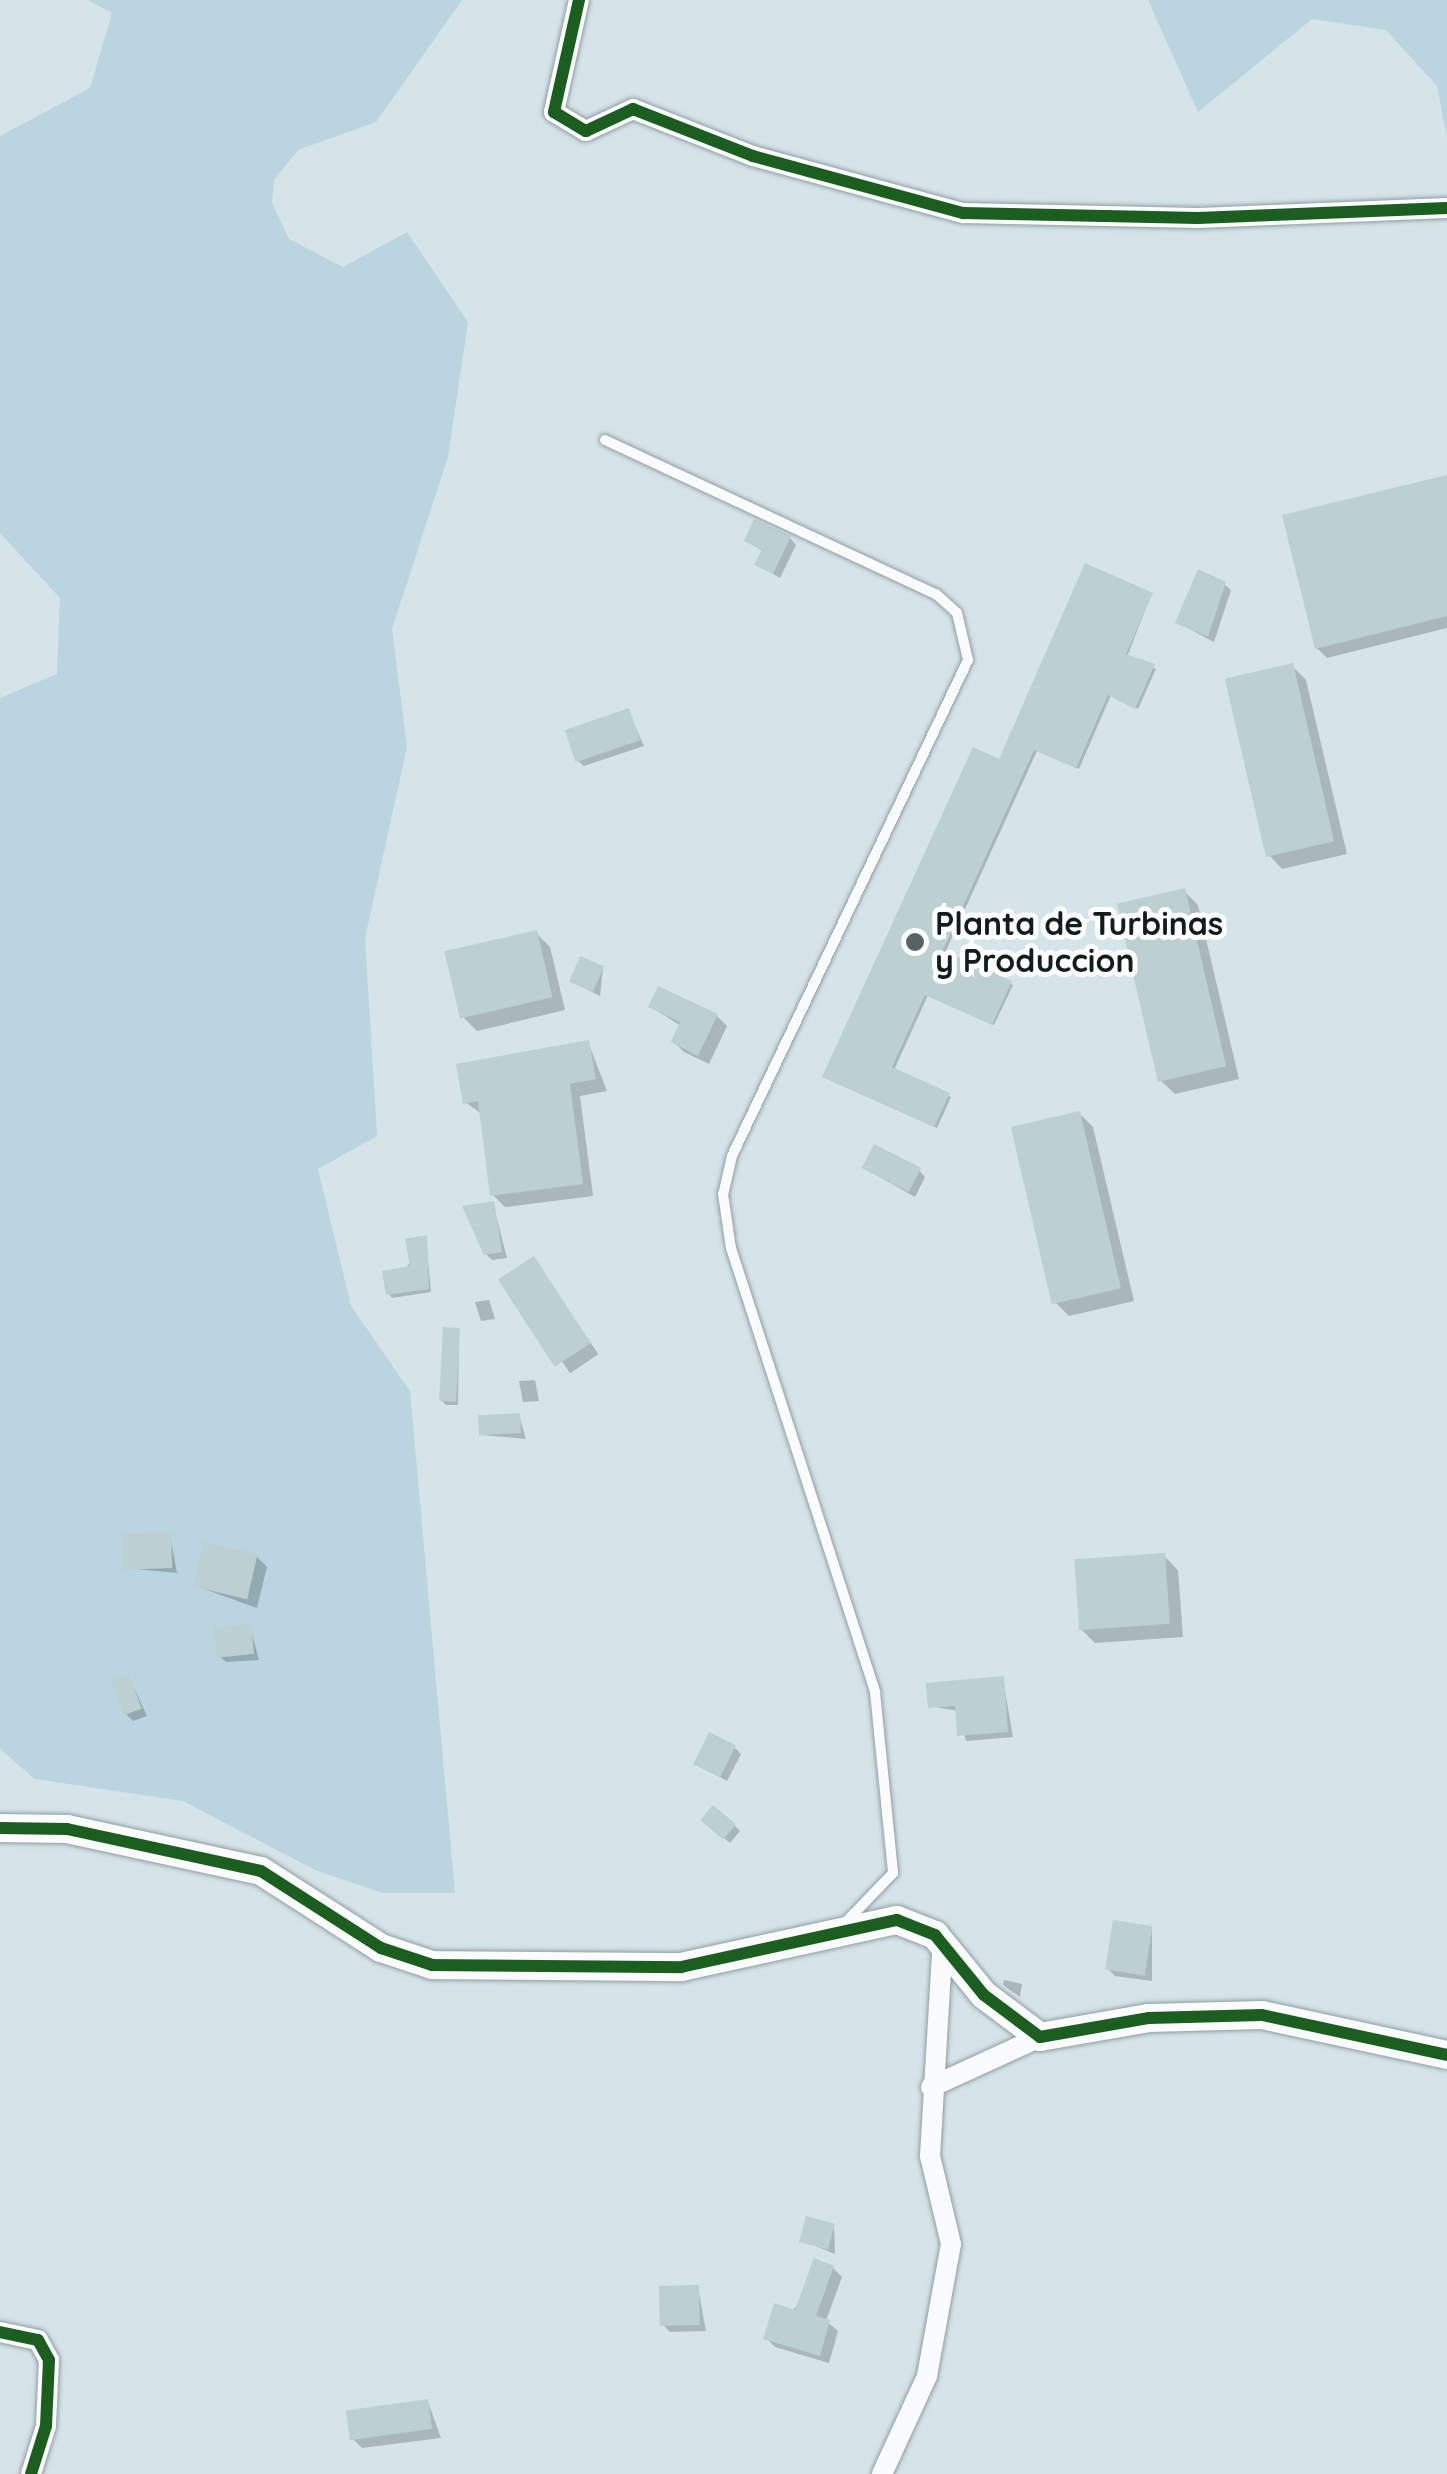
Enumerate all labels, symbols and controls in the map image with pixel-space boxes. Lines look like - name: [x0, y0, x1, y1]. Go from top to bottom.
- place label: Planta de Turbinas y Produccion: [935, 905, 1223, 980]
- marker: Planta de Turbinas y Produccion: [904, 931, 926, 953]

